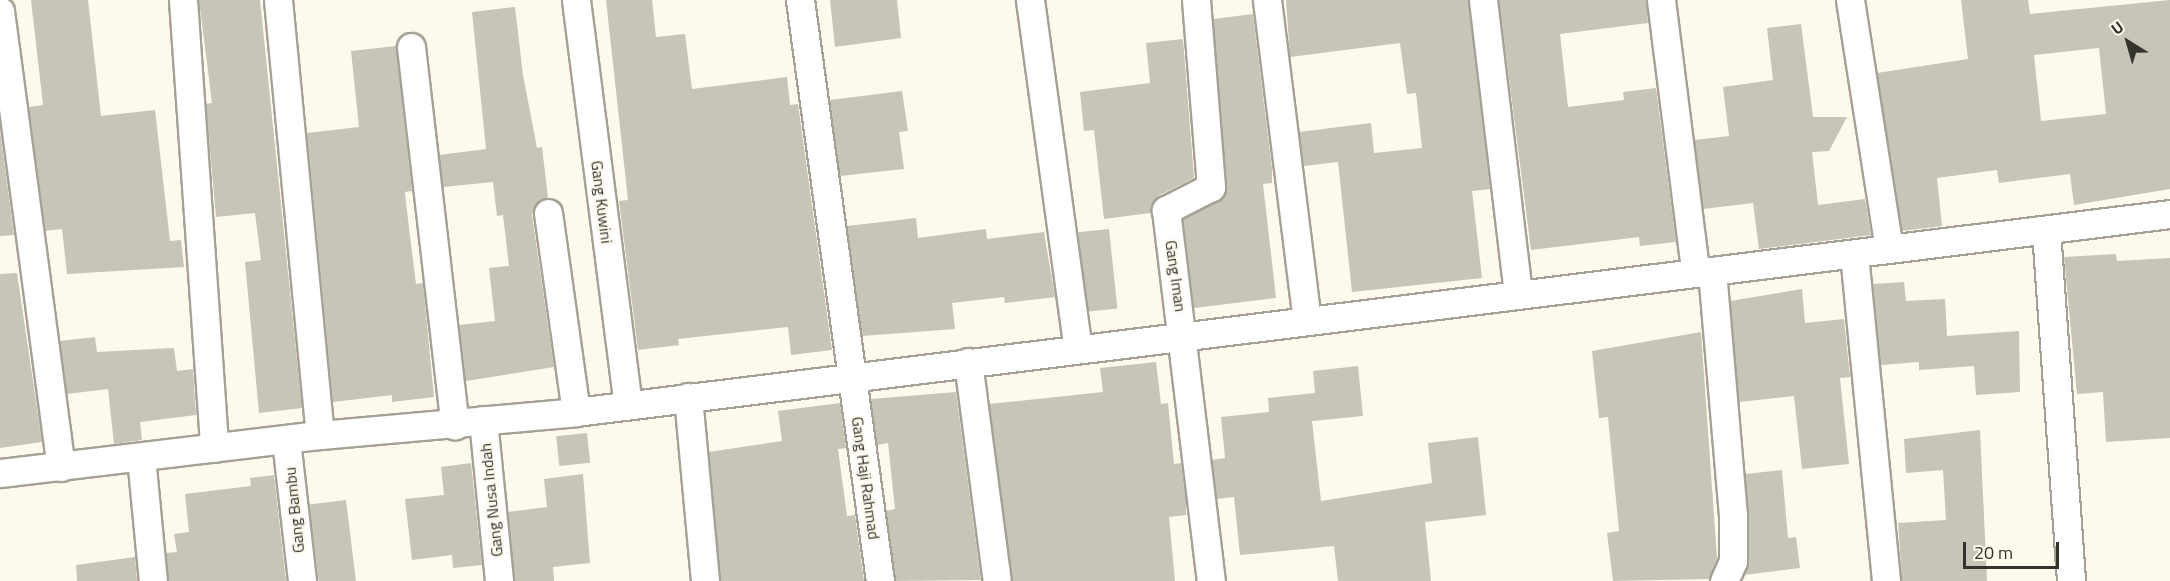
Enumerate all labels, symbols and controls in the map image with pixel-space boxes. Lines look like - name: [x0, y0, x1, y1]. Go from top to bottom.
- north arrow: [2098, 12, 2158, 72]
- text: U: [2106, 15, 2129, 40]
- street label: Gang Kuwini: [587, 159, 617, 245]
- street label: Gang Iman: [1161, 239, 1191, 313]
- street label: Gang Haji Rahmad: [848, 415, 884, 541]
- street label: Gang Nusa Indah: [475, 442, 507, 558]
- street label: Gang Bambu: [280, 466, 308, 554]
- scale bar: [1966, 530, 2062, 568]
- text: 20 m: [1974, 539, 2013, 566]

